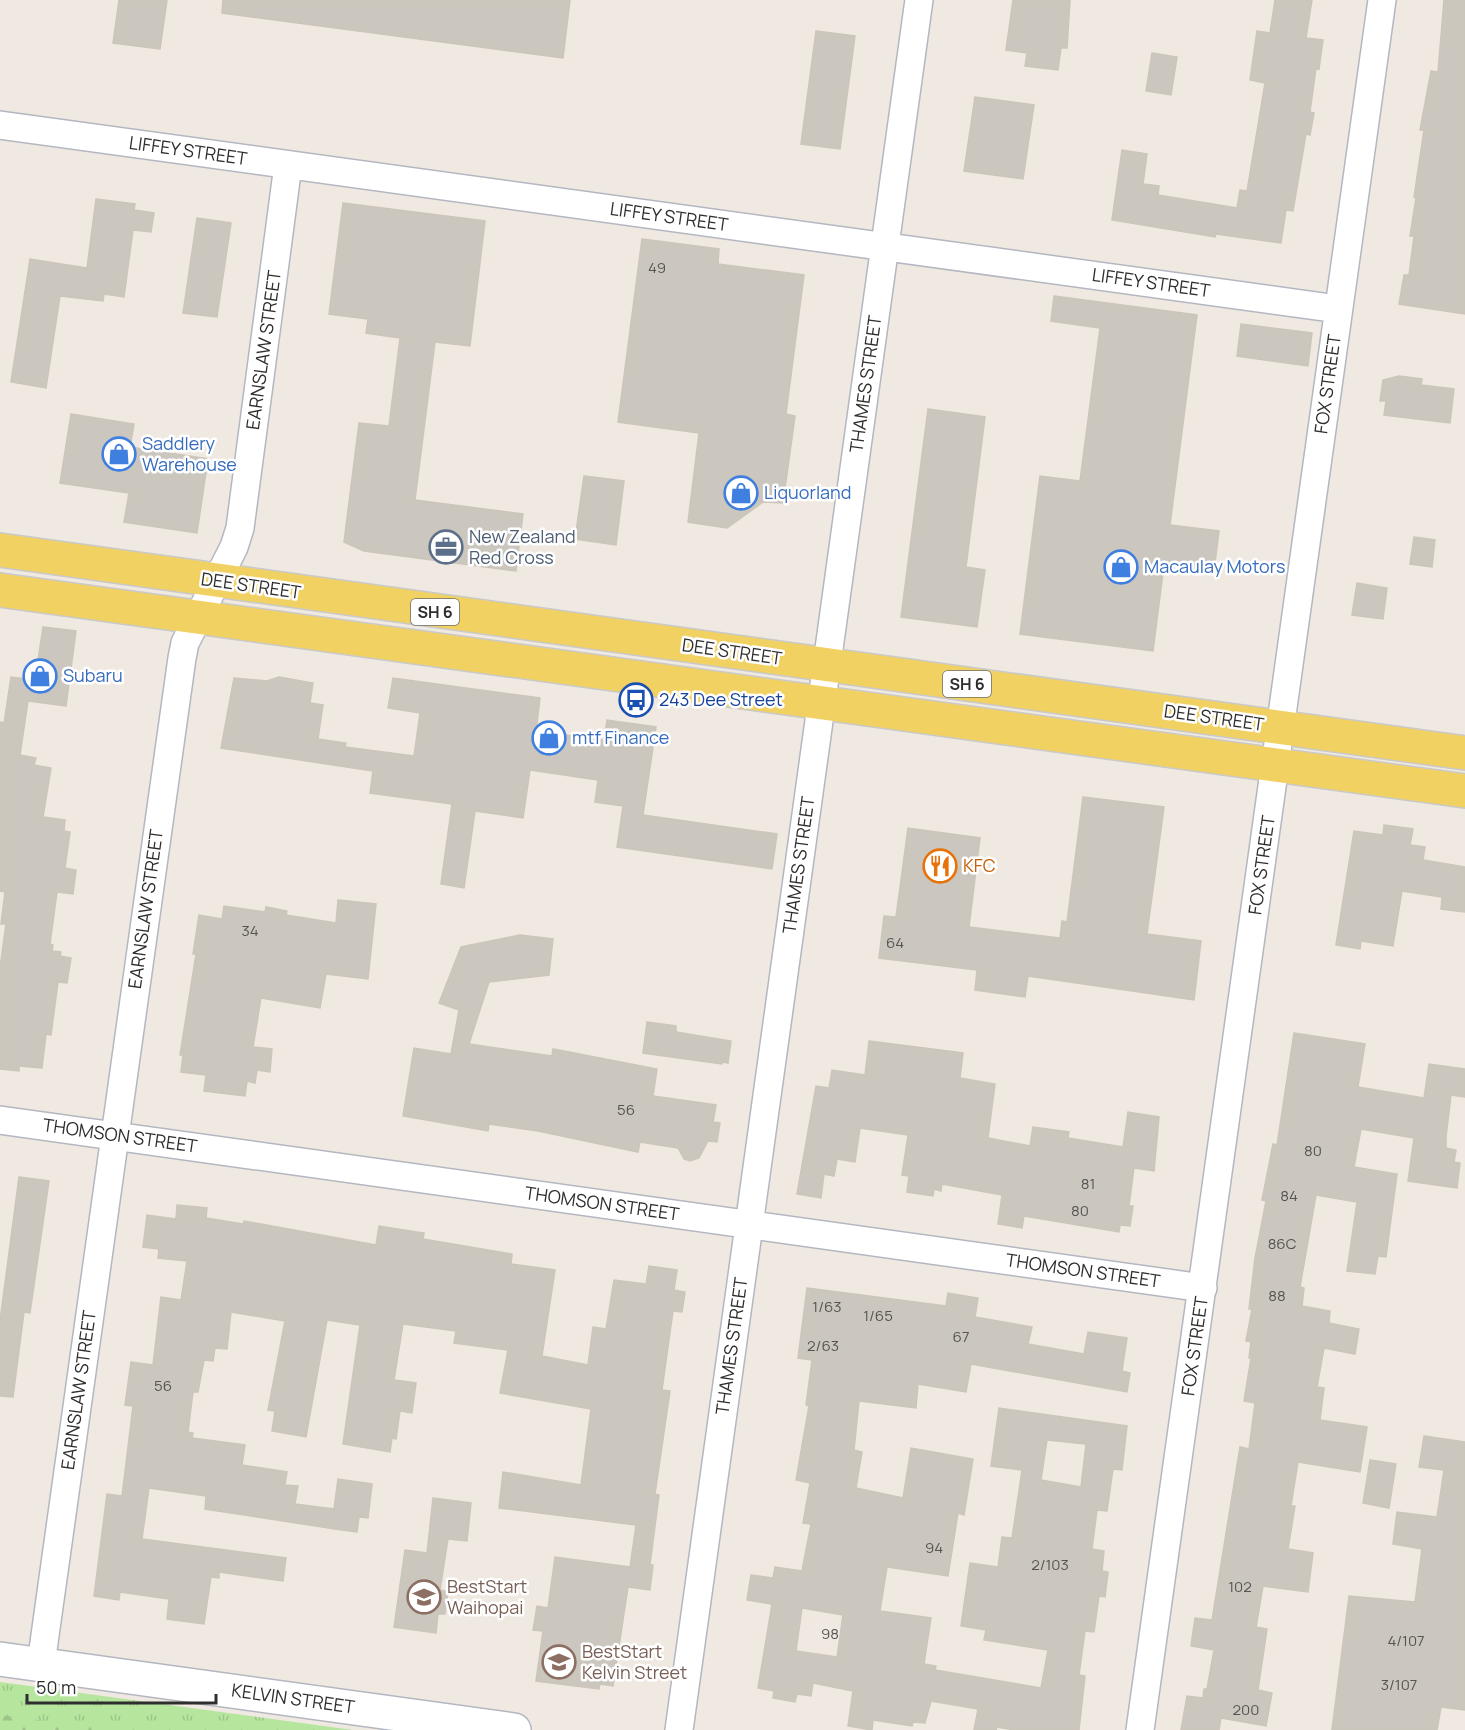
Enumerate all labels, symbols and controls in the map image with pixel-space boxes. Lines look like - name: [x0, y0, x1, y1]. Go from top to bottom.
- street label: LIFFEY STREET: [127, 130, 249, 170]
- street label: LIFFEY STREET: [608, 196, 730, 236]
- house number: 49: [648, 257, 666, 278]
- street label: LIFFEY STREET: [1090, 262, 1212, 302]
- street label: EARNSLAW STREET: [240, 268, 286, 431]
- street label: THAMES STREET: [843, 313, 887, 454]
- street label: FOX STREET: [1308, 332, 1346, 435]
- place label: Saddlery Warehouse: [142, 431, 237, 476]
- shop icon: Saddlery Warehouse: [101, 436, 137, 472]
- shop icon: Liquorland: [723, 475, 759, 511]
- place label: Liquorland: [764, 480, 851, 504]
- place label: New Zealand Red Cross: [469, 524, 576, 569]
- office icon: New Zealand Red Cross: [428, 529, 464, 565]
- shop icon: Macaulay Motors: [1103, 549, 1139, 585]
- place label: Macaulay Motors: [1144, 554, 1285, 578]
- street label: DEE STREET: [200, 566, 303, 604]
- road number: SH 6: [411, 599, 459, 625]
- street label: DEE STREET: [681, 632, 784, 670]
- shop icon: Subaru: [22, 658, 58, 694]
- place label: Subaru: [63, 663, 123, 687]
- road number: SH 6: [943, 671, 991, 697]
- bus stop icon: 243 Dee Street: [618, 682, 654, 718]
- place label: 243 Dee Street: [659, 687, 783, 711]
- street label: DEE STREET: [1163, 698, 1266, 736]
- shop icon: mtf Finance: [531, 720, 567, 756]
- place label: mtf Finance: [572, 725, 669, 749]
- street label: THAMES STREET: [776, 794, 820, 935]
- street label: FOX STREET: [1242, 813, 1280, 916]
- street label: EARNSLAW STREET: [122, 827, 168, 990]
- restaurant icon: KFC: [922, 848, 958, 884]
- place label: KFC: [963, 853, 996, 877]
- house number: 34: [241, 920, 259, 941]
- house number: 64: [886, 932, 904, 953]
- house number: 56: [617, 1099, 635, 1120]
- street label: THOMSON STREET: [41, 1112, 199, 1158]
- house number: 80: [1304, 1140, 1322, 1161]
- house number: 81: [1081, 1173, 1095, 1194]
- street label: THOMSON STREET: [523, 1180, 681, 1226]
- house number: 84: [1280, 1185, 1298, 1206]
- house number: 80: [1071, 1200, 1089, 1221]
- house number: 86C: [1268, 1233, 1297, 1254]
- street label: THOMSON STREET: [1004, 1247, 1162, 1293]
- street label: THAMES STREET: [709, 1275, 753, 1416]
- house number: 88: [1268, 1285, 1286, 1306]
- street label: FOX STREET: [1175, 1294, 1213, 1397]
- house number: 1/63: [812, 1296, 842, 1317]
- house number: 1/65: [863, 1305, 893, 1326]
- street label: EARNSLAW STREET: [55, 1308, 101, 1471]
- house number: 67: [953, 1326, 969, 1347]
- house number: 2/63: [807, 1335, 839, 1356]
- house number: 56: [154, 1375, 172, 1396]
- house number: 94: [925, 1537, 943, 1558]
- house number: 2/103: [1031, 1554, 1069, 1575]
- place label: BestStart Waihopai: [447, 1574, 527, 1619]
- house number: 102: [1228, 1576, 1252, 1597]
- school or university icon: BestStart Waihopai: [406, 1579, 442, 1615]
- house number: 98: [821, 1623, 839, 1644]
- house number: 4/107: [1387, 1630, 1425, 1651]
- place label: BestStart Kelvin Street: [582, 1639, 687, 1684]
- school or university icon: BestStart Kelvin Street: [541, 1644, 577, 1680]
- scale bar: [27, 1667, 216, 1705]
- house number: 3/107: [1381, 1674, 1417, 1695]
- text: 50 m: [36, 1675, 76, 1699]
- street label: KELVIN STREET: [230, 1677, 357, 1719]
- house number: 200: [1233, 1699, 1259, 1720]

